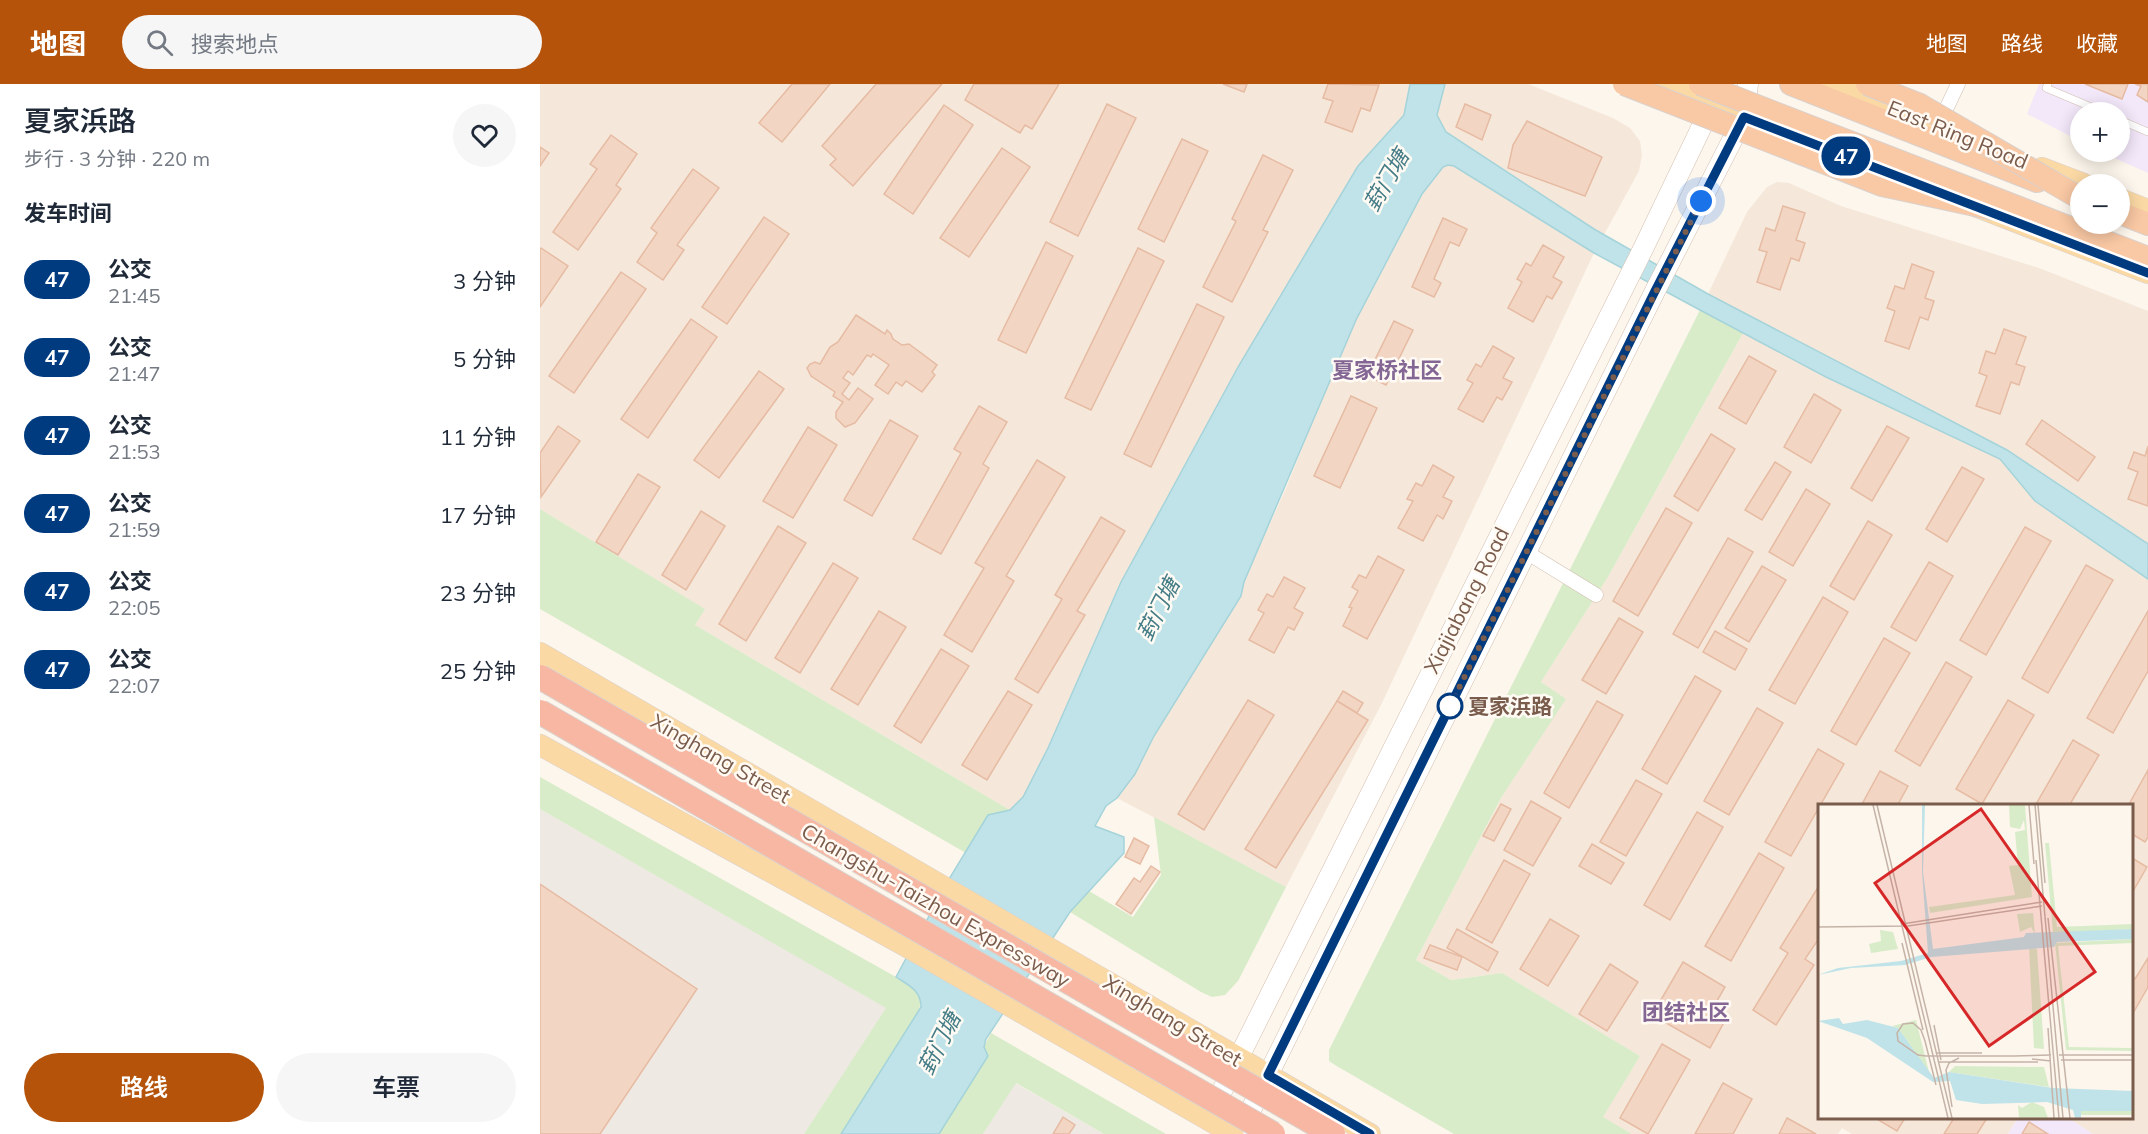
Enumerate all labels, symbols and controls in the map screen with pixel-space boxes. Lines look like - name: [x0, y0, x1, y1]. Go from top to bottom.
- search box: [122, 15, 542, 69]
- text: 地图: [30, 26, 86, 61]
- icon: search: [143, 26, 176, 59]
- text: 搜索地点: [191, 30, 279, 58]
- text: 地图: [1926, 30, 1968, 56]
- text: 路线: [2001, 30, 2043, 56]
- text: 收藏: [2076, 30, 2118, 56]
- street label: East Ring Road: [1884, 94, 2032, 174]
- map controls: [2070, 102, 2130, 234]
- button: +: [2070, 102, 2130, 162]
- text: 夏家浜路: [24, 103, 136, 138]
- button: heart: [453, 104, 516, 167]
- line badge: 47: [1819, 136, 1873, 176]
- water label: 葑门塘: [1357, 141, 1417, 216]
- text: 47: [1833, 143, 1859, 169]
- text: 步行 · 3 分钟 · 220 m: [24, 146, 210, 171]
- button: −: [2070, 174, 2130, 234]
- your location: [1686, 186, 1716, 216]
- text: 发车时间: [24, 199, 112, 227]
- text: 公交: [108, 255, 152, 283]
- text: 47: [44, 266, 70, 292]
- text: 3 分钟: [453, 267, 516, 295]
- text: 21:45: [108, 283, 161, 308]
- text: 公交: [108, 333, 152, 361]
- text: 47: [44, 344, 70, 370]
- text: 5 分钟: [453, 345, 516, 373]
- district label: 夏家桥社区: [1332, 356, 1442, 384]
- text: 21:47: [108, 361, 161, 386]
- text: 公交: [108, 411, 152, 439]
- text: 47: [44, 422, 70, 448]
- text: 11 分钟: [440, 423, 516, 451]
- text: 21:53: [108, 439, 161, 464]
- text: 公交: [108, 489, 152, 517]
- text: 47: [44, 500, 70, 526]
- text: 17 分钟: [440, 501, 516, 529]
- text: 21:59: [108, 517, 161, 542]
- street label: Xiajiabang Road: [1418, 522, 1514, 678]
- text: 公交: [108, 567, 152, 595]
- water label: 葑门塘: [1131, 570, 1187, 645]
- text: 47: [44, 578, 70, 604]
- text: 23 分钟: [440, 579, 516, 607]
- text: 22:05: [108, 595, 161, 620]
- text: 公交: [108, 645, 152, 673]
- text: 47: [44, 656, 70, 682]
- text: 25 分钟: [440, 657, 516, 685]
- text: 22:07: [108, 673, 161, 698]
- marker: 夏家浜路: [1437, 693, 1463, 719]
- place label: 夏家浜路: [1468, 693, 1552, 719]
- street label: Xinghang Street: [646, 707, 796, 809]
- inset map: [1818, 804, 2133, 1119]
- street label: Changshu-Taizhou Expressway: [797, 817, 1075, 993]
- street label: Xinghang Street: [1099, 968, 1247, 1072]
- district label: 团结社区: [1642, 998, 1730, 1026]
- water label: 葑门塘: [912, 1004, 968, 1079]
- button: 路线: [24, 1053, 264, 1122]
- button: 车票: [276, 1053, 516, 1122]

